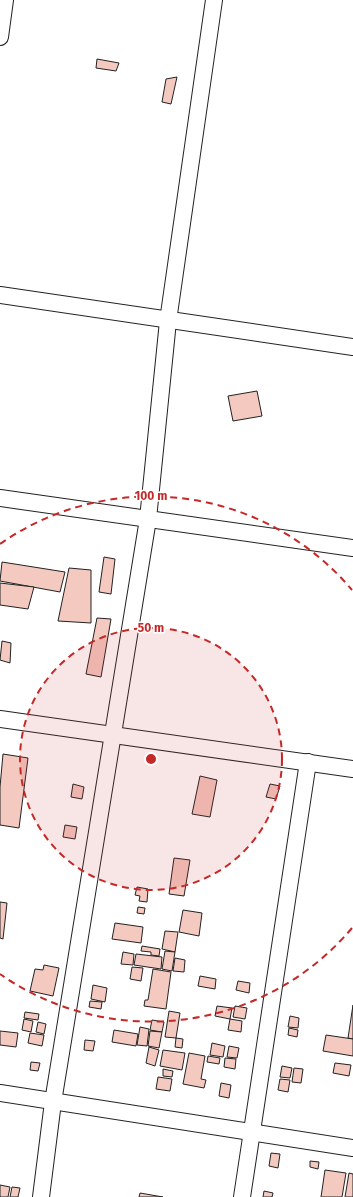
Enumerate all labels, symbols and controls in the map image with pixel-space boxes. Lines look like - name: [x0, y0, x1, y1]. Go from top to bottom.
- text: 100 m: [135, 489, 167, 503]
- text: 50 m: [138, 621, 164, 635]
- centre of rings: [144, 752, 158, 766]

